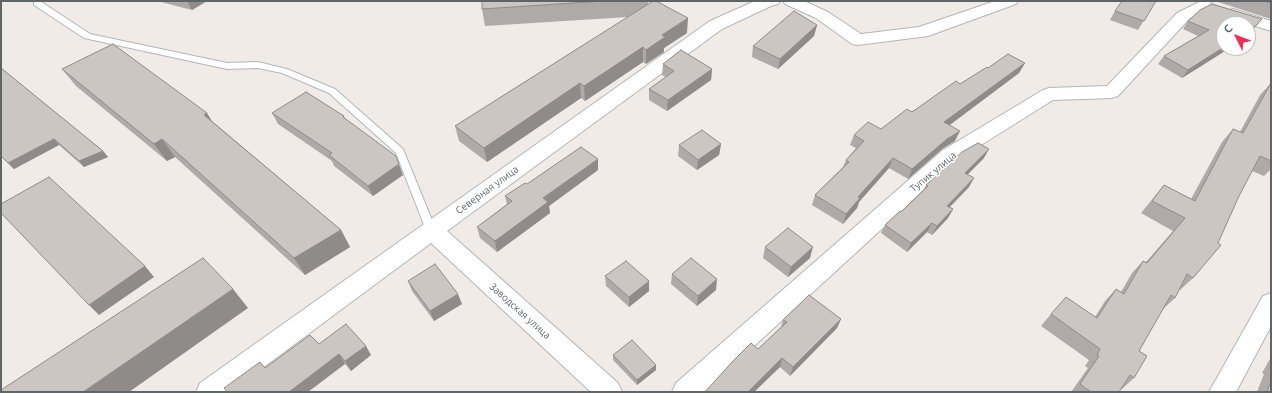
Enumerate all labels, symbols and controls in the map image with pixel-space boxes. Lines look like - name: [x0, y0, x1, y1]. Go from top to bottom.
- north arrow: [1216, 16, 1256, 56]
- text: С: [1221, 22, 1235, 35]
- street label: Тупик улица: [907, 149, 959, 195]
- street label: Северная улица: [453, 163, 521, 217]
- street label: Заводская улица: [487, 280, 553, 342]

